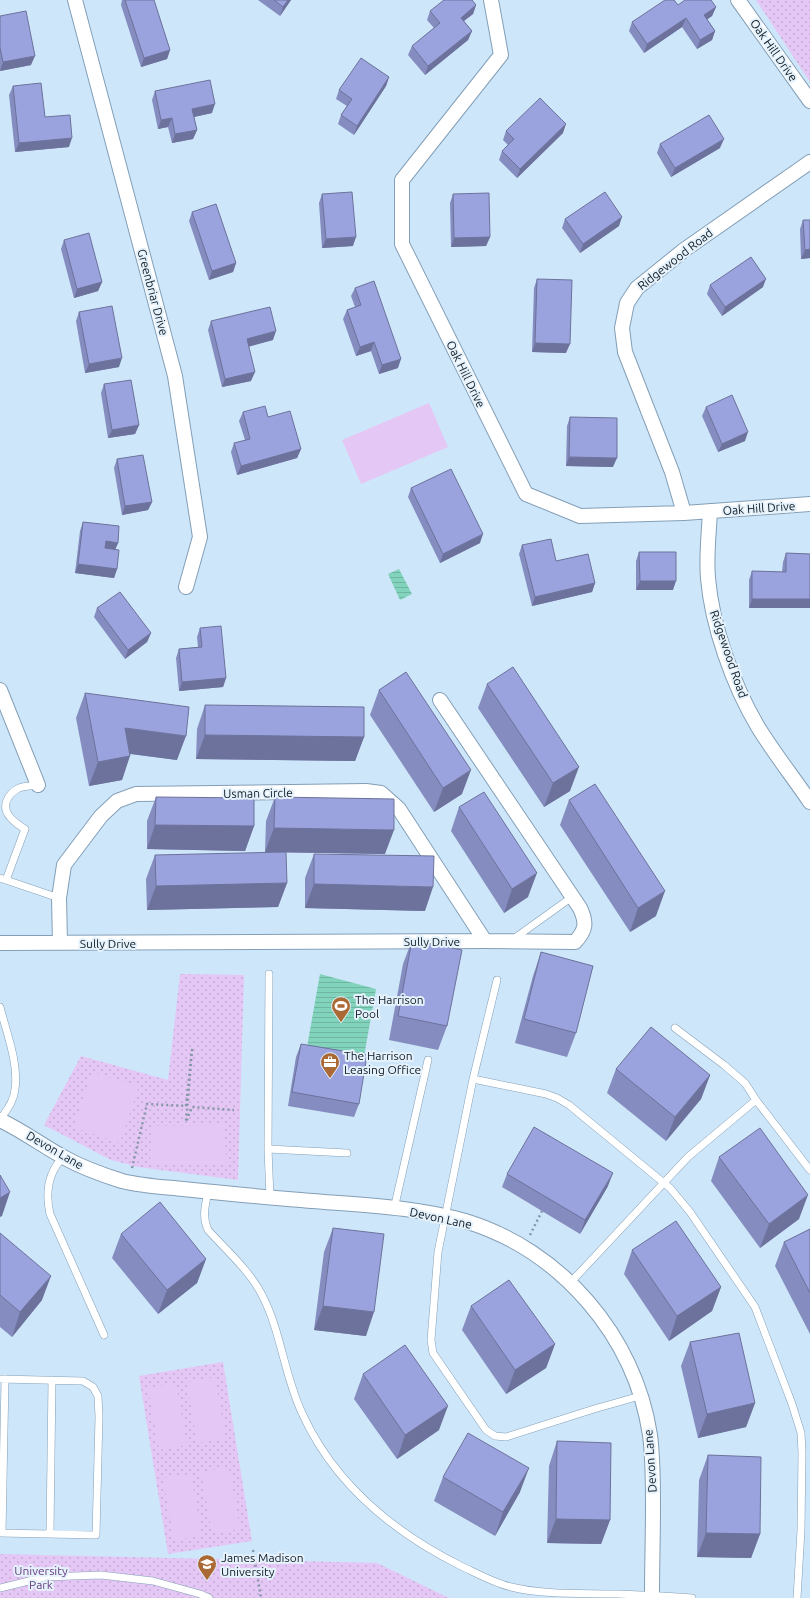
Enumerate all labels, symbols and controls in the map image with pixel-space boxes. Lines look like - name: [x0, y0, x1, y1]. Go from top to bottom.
- street label: Oak Hill Drive: [748, 16, 800, 84]
- street label: Ridgewood Road: [635, 226, 715, 292]
- street label: Greenbriar Drive: [135, 247, 171, 337]
- street label: Oak Hill Drive: [444, 338, 488, 410]
- street label: Oak Hill Drive: [722, 499, 796, 517]
- street label: Ridgewood Road: [708, 609, 750, 699]
- street label: Usman Circle: [223, 786, 293, 800]
- street label: Sully Drive: [404, 935, 460, 948]
- street label: Sully Drive: [80, 937, 136, 950]
- place label: The Harrison Pool: [355, 993, 424, 1020]
- sports icon: The Harrison Pool: [330, 995, 352, 1023]
- place label: The Harrison Leasing Office: [344, 1049, 421, 1076]
- office icon: The Harrison Leasing Office: [319, 1051, 341, 1079]
- street label: Devon Lane: [24, 1129, 86, 1171]
- street label: Devon Lane: [409, 1205, 473, 1231]
- street label: Devon Lane: [641, 1429, 659, 1493]
- place label: James Madison University: [221, 1551, 304, 1578]
- school or university icon: James Madison University: [196, 1553, 218, 1581]
- park label: University Park: [14, 1564, 68, 1591]

